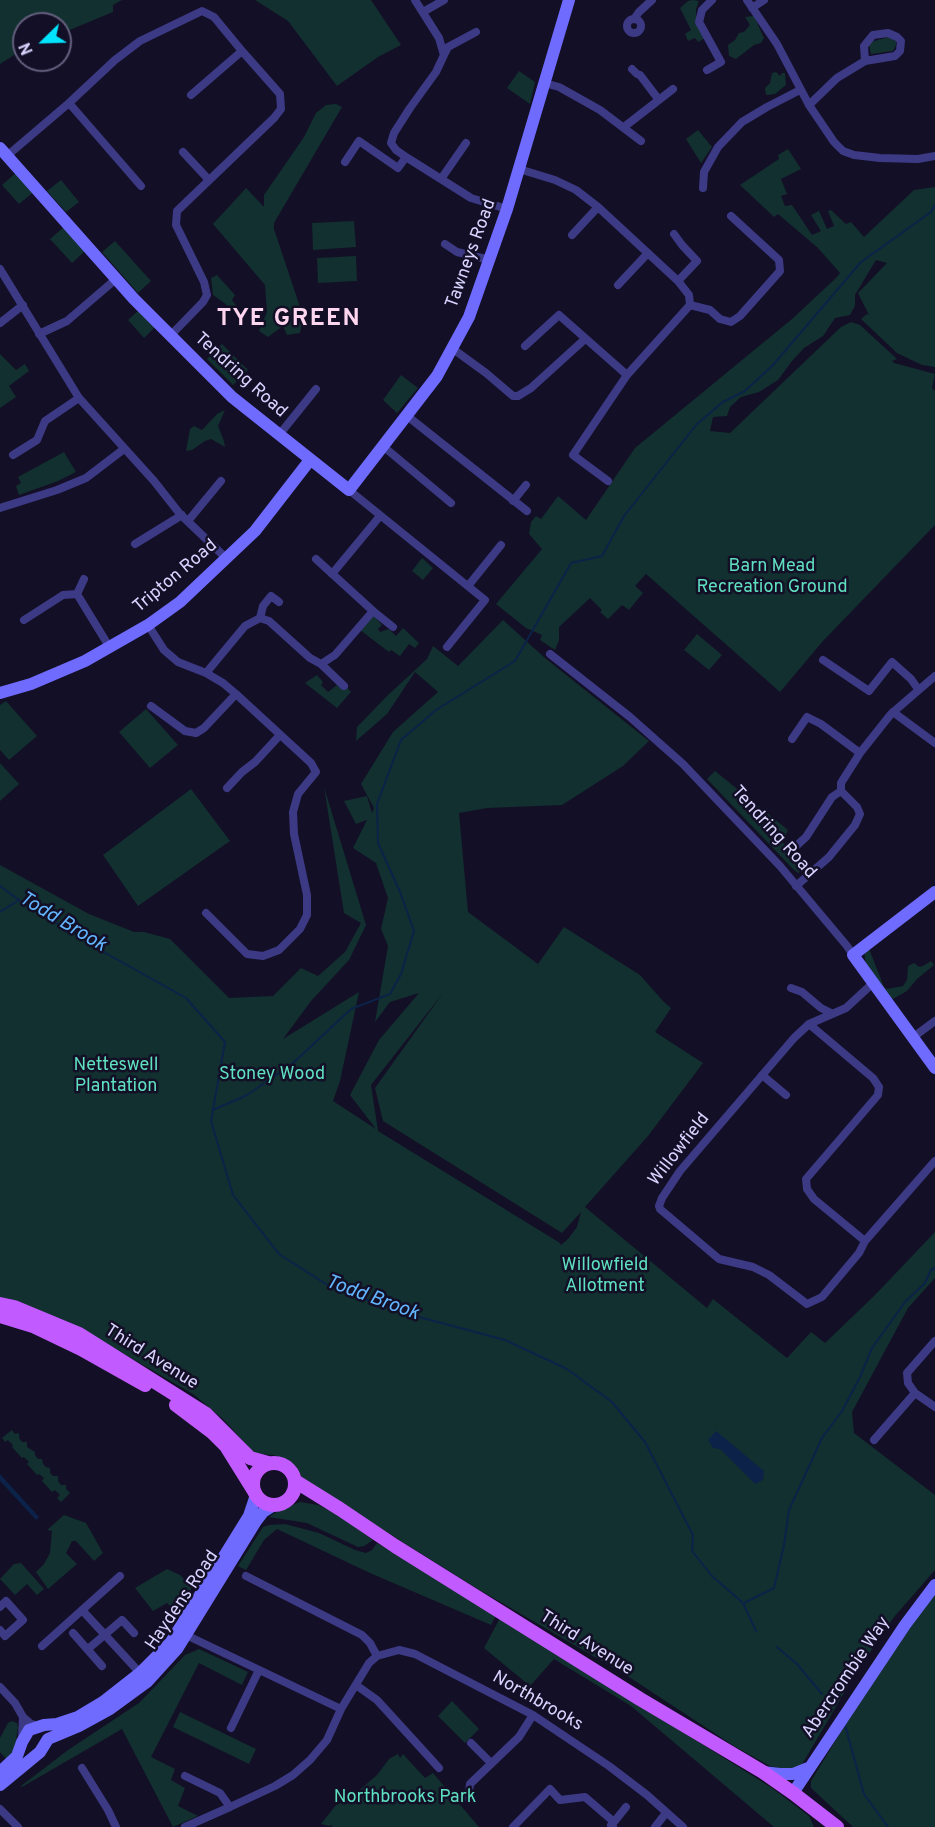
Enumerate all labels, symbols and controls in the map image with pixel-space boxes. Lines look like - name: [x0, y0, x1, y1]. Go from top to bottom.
- north arrow: [12, 12, 72, 72]
- text: N: [16, 39, 39, 57]
- street label: Tawneys Road: [442, 196, 502, 312]
- district label: TYE GREEN: [217, 306, 361, 334]
- street label: Tendring Road: [189, 329, 291, 423]
- street label: Tripton Road: [130, 536, 222, 618]
- park label: Barn Mead Recreation Ground: [696, 556, 848, 598]
- street label: Tendring Road: [726, 782, 820, 884]
- water label: Todd Brook: [14, 888, 110, 958]
- park label: Netteswell Plantation: [73, 1055, 159, 1098]
- park label: Stoney Wood: [219, 1064, 325, 1086]
- street label: Willowfield: [645, 1109, 715, 1191]
- park label: Willowfield Allotment: [562, 1255, 648, 1298]
- water label: Todd Brook: [322, 1271, 422, 1327]
- street label: Third Avenue: [100, 1321, 202, 1395]
- street label: Haydens Road: [142, 1547, 224, 1655]
- street label: Third Avenue: [535, 1607, 637, 1681]
- street label: Abercrombie Way: [798, 1613, 896, 1743]
- street label: Northbrooks: [488, 1667, 586, 1737]
- park label: Northbrooks Park: [334, 1787, 476, 1809]

